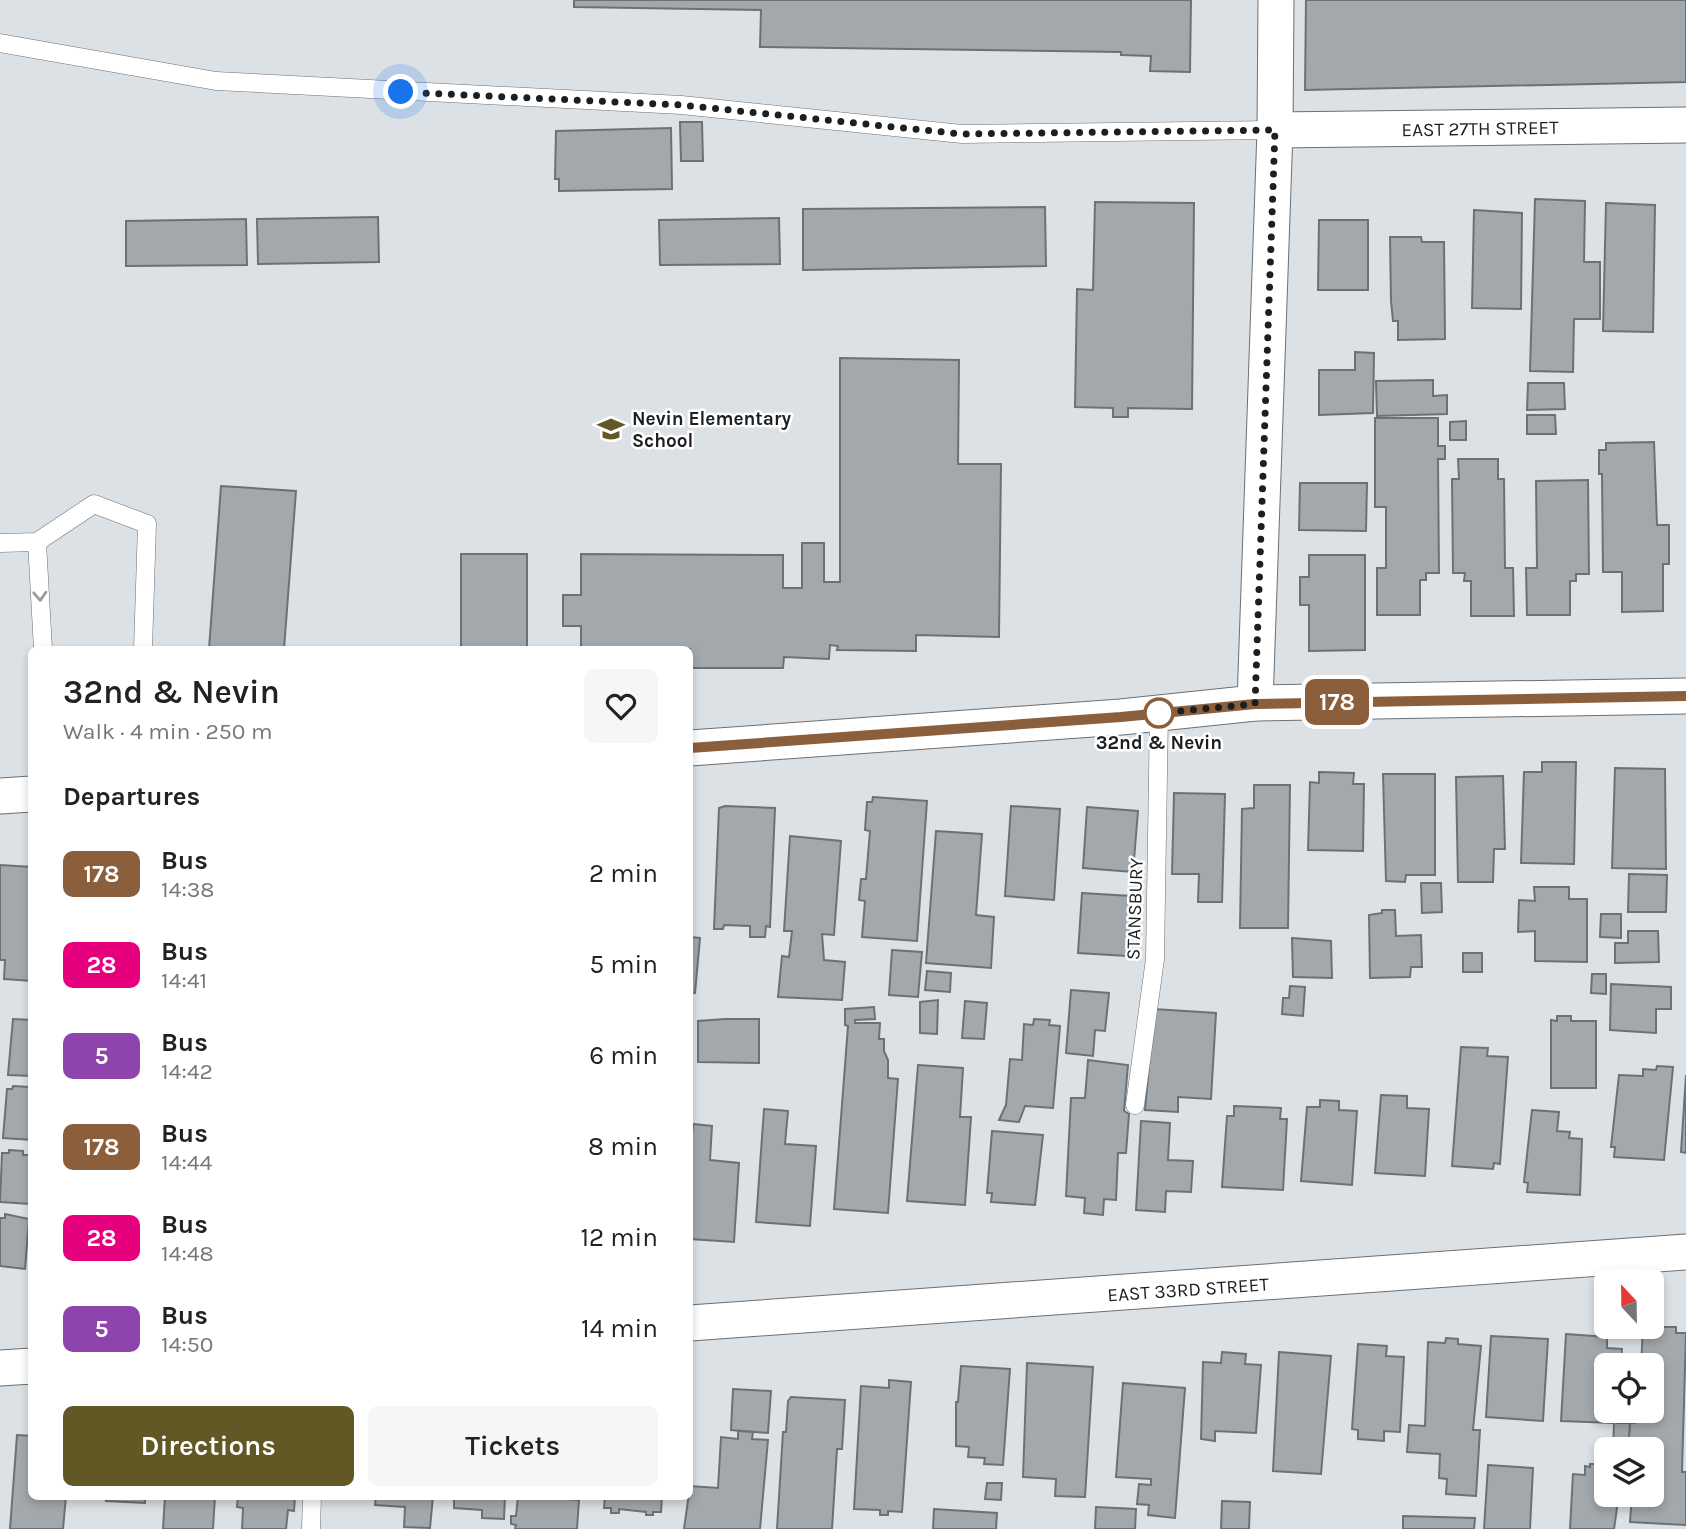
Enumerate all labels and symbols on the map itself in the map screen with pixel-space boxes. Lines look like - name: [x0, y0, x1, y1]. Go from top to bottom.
- your location: [383, 74, 418, 109]
- street label: EAST 27TH STREET: [1401, 117, 1559, 141]
- place label: Nevin Elementary School: [632, 408, 791, 452]
- school or university icon: Nevin Elementary School: [596, 414, 626, 444]
- one-way arrow: [33, 591, 48, 602]
- line badge: 178: [1297, 679, 1377, 725]
- marker: 32nd & Nevin: [1144, 698, 1174, 728]
- place label: 32nd & Nevin: [1096, 732, 1222, 754]
- street label: STANSBURY: [1122, 857, 1148, 960]
- north arrow: [1594, 1269, 1664, 1339]
- street label: EAST 33RD STREET: [1107, 1273, 1270, 1307]

